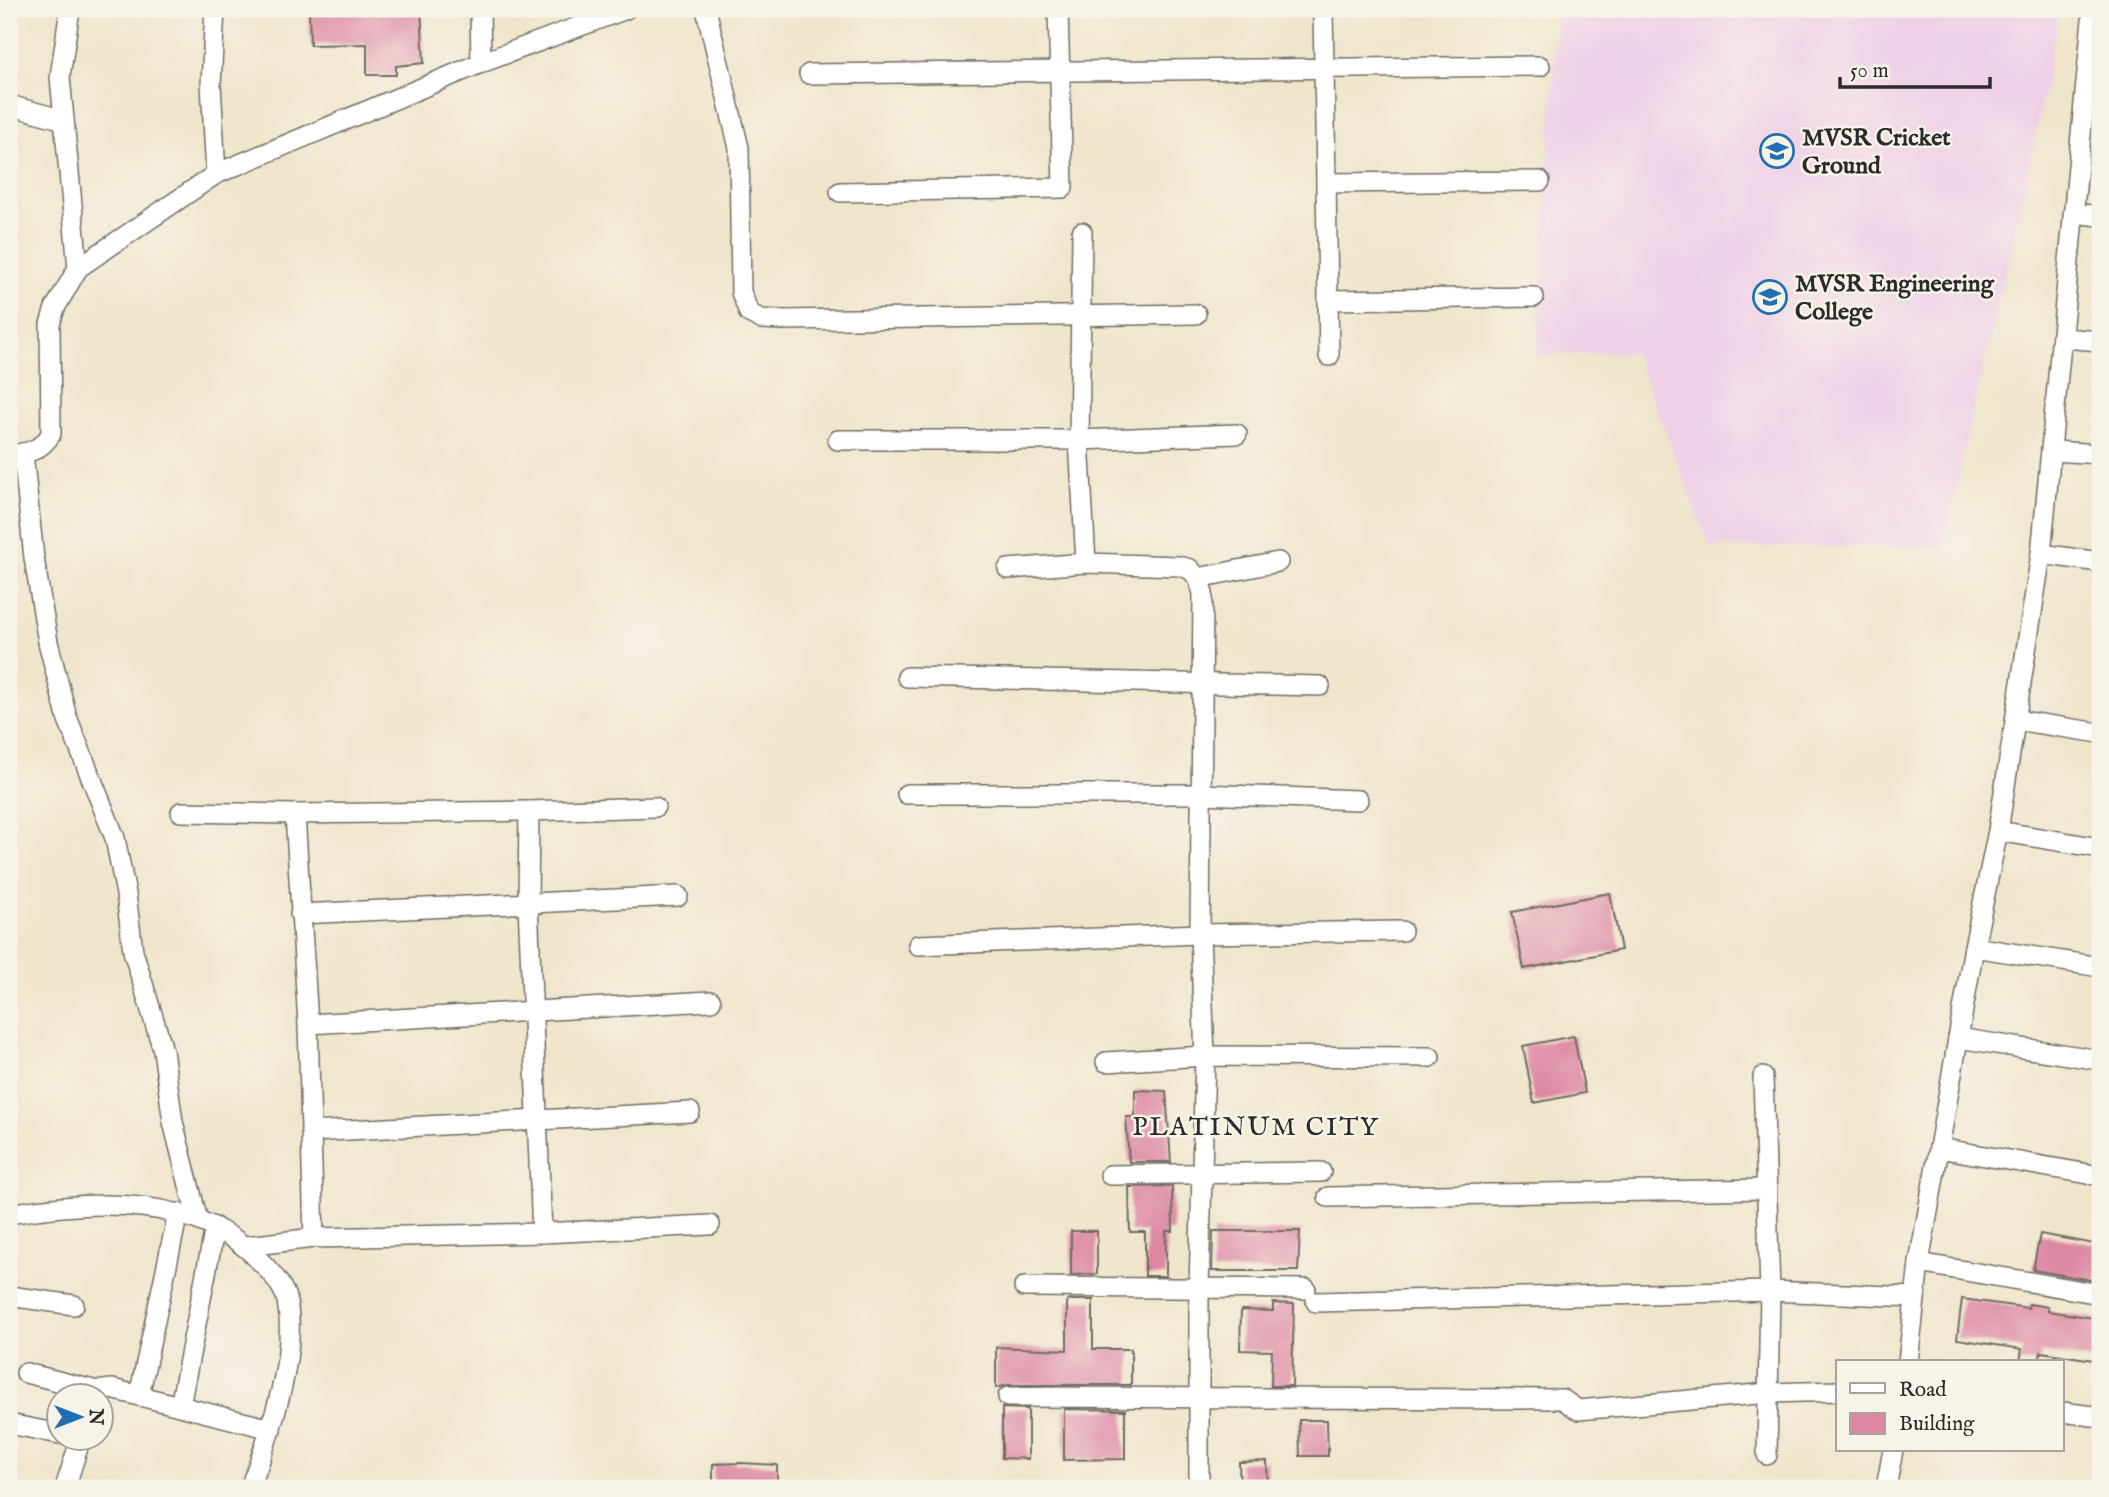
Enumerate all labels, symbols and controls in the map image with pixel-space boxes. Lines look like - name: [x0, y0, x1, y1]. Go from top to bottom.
- scale bar: [1840, 46, 1990, 90]
- text: 50 m: [1850, 58, 1889, 85]
- place label: MVSR Cricket Ground: [1802, 123, 1951, 182]
- school or university icon: MVSR Cricket Ground: [1758, 132, 1796, 170]
- place label: MVSR Engineering College: [1795, 269, 1995, 328]
- school or university icon: MVSR Engineering College: [1751, 278, 1789, 316]
- district label: PLATINUM CITY: [1132, 1111, 1380, 1144]
- legend: [1836, 1360, 2064, 1452]
- text: Road: [1899, 1377, 1947, 1404]
- north arrow: [46, 1382, 116, 1452]
- text: N: [83, 1408, 107, 1426]
- text: Building: [1899, 1411, 1975, 1438]

